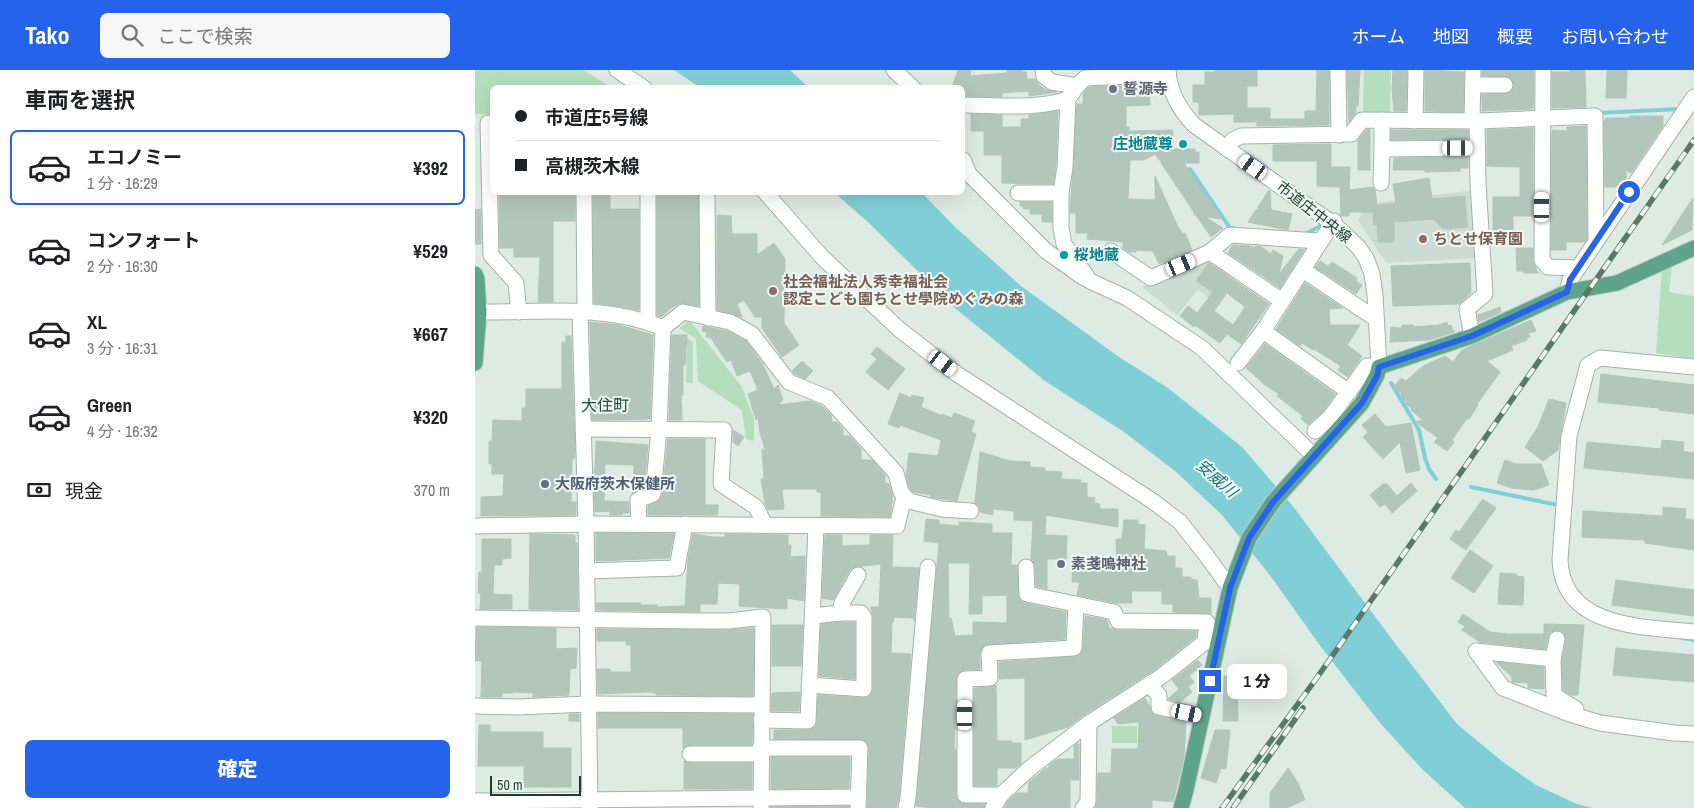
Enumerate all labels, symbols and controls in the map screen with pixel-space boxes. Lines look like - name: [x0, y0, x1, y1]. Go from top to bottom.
- search box: [100, 13, 450, 58]
- text: Tako: [25, 19, 70, 51]
- icon: search: [118, 21, 146, 49]
- text: ここで検索: [158, 23, 253, 49]
- text: ホーム: [1352, 24, 1405, 49]
- text: 地図: [1433, 24, 1469, 49]
- text: 概要: [1497, 24, 1533, 49]
- text: お問い合わせ: [1561, 24, 1669, 49]
- place label: 誓源寺: [1123, 78, 1168, 99]
- marker: 誓源寺: [1107, 83, 1119, 95]
- text: 車両を選択: [25, 85, 135, 115]
- text: 市道庄5号線: [545, 104, 649, 130]
- place label: 庄地蔵尊: [1113, 133, 1173, 154]
- marker: 庄地蔵尊: [1177, 138, 1189, 150]
- car: [1443, 141, 1473, 156]
- text: エコノミー: [87, 144, 182, 170]
- icon: car: [27, 145, 72, 190]
- car: [1236, 152, 1269, 182]
- text: 高槻茨木線: [545, 153, 640, 179]
- text: ¥392: [413, 155, 448, 181]
- text: 1 分 · 16:29: [87, 172, 158, 194]
- street label: 市道庄中央線: [1272, 176, 1356, 248]
- route start: [1618, 181, 1640, 203]
- car: [1534, 192, 1549, 222]
- text: コンフォート: [87, 227, 200, 253]
- icon: car: [27, 228, 72, 273]
- place label: ちとせ保育園: [1433, 228, 1523, 249]
- marker: ちとせ保育園: [1417, 233, 1429, 245]
- text: ¥529: [413, 238, 448, 264]
- place label: 桜地蔵: [1074, 244, 1119, 265]
- marker: 桜地蔵: [1058, 249, 1070, 261]
- car: [1164, 252, 1197, 278]
- text: 2 分 · 16:30: [87, 255, 158, 277]
- place label: 社会福祉法人秀幸福祉会 認定こども園ちとせ學院めぐみの森: [783, 271, 1023, 309]
- marker: 社会福祉法人秀幸福祉会 認定こども園ちとせ學院めぐみの森: [767, 285, 779, 297]
- text: XL: [87, 309, 107, 335]
- icon: car: [27, 311, 72, 356]
- text: ¥667: [413, 321, 448, 347]
- text: 3 分 · 16:31: [87, 337, 158, 359]
- car: [926, 348, 959, 378]
- text: Green: [87, 392, 132, 418]
- icon: car: [27, 394, 72, 439]
- district label: 大住町: [581, 394, 629, 416]
- text: ¥320: [413, 404, 448, 430]
- text: 4 分 · 16:32: [87, 420, 158, 442]
- water label: 安威川: [1192, 454, 1244, 503]
- place label: 大阪府茨木保健所: [555, 473, 675, 494]
- icon: cash: [25, 476, 53, 504]
- text: 現金: [65, 478, 103, 504]
- marker: 大阪府茨木保健所: [539, 478, 551, 490]
- text: 370 m: [414, 479, 450, 501]
- place label: 素戔嗚神社: [1071, 553, 1146, 574]
- marker: 素戔嗚神社: [1055, 558, 1067, 570]
- callout: 1 分: [1227, 664, 1287, 698]
- route end: [1199, 670, 1221, 692]
- text: 1 分: [1244, 670, 1270, 692]
- car: [957, 700, 972, 730]
- car: [1170, 703, 1203, 723]
- button: 確定: [25, 740, 450, 798]
- scale bar: [490, 773, 581, 796]
- text: 50 m: [497, 776, 523, 794]

